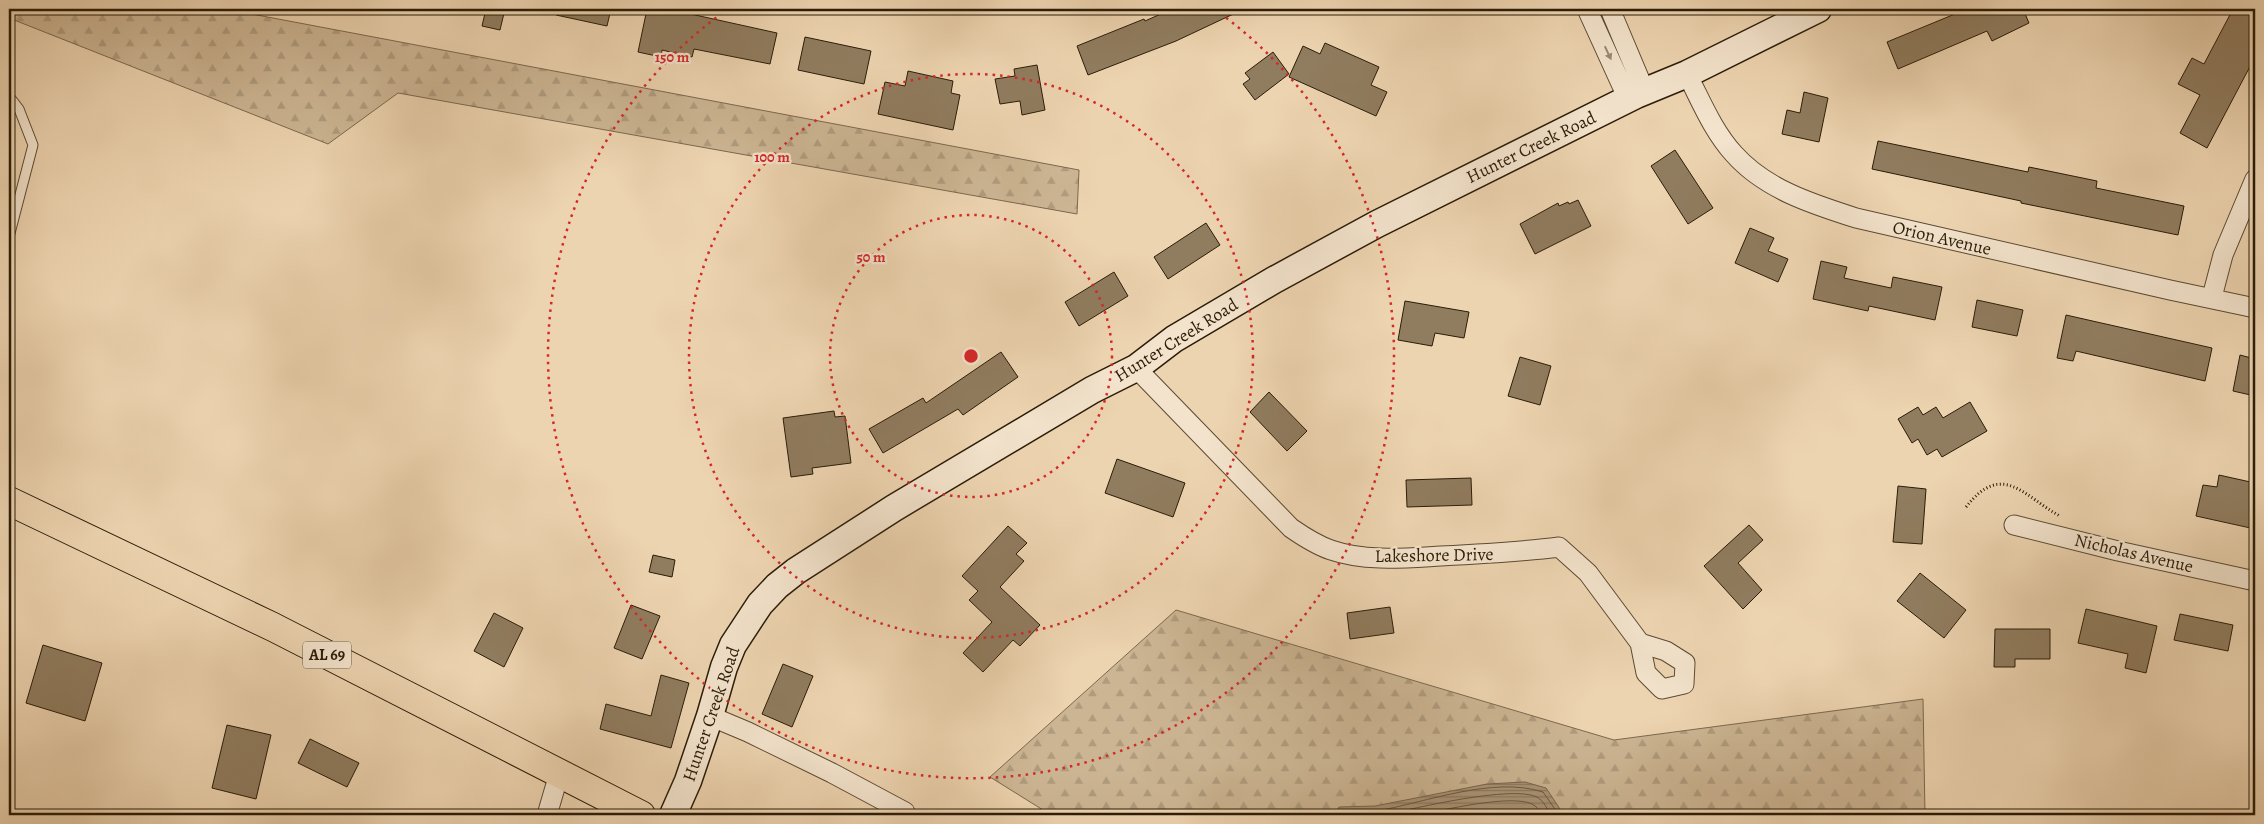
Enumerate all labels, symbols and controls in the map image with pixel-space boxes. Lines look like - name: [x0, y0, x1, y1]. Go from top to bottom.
- one-way arrow: [1604, 46, 1612, 60]
- text: 150 m: [655, 47, 690, 67]
- street label: Hunter Creek Road: [1462, 105, 1600, 189]
- text: 100 m: [754, 147, 790, 167]
- street label: Orion Avenue: [1890, 215, 1994, 261]
- text: 50 m: [856, 247, 886, 267]
- street label: Hunter Creek Road: [1110, 292, 1243, 388]
- centre of rings: [962, 347, 980, 365]
- street label: Nicholas Avenue: [2072, 528, 2196, 578]
- street label: Lakeshore Drive: [1374, 542, 1494, 568]
- road number: AL 69: [303, 642, 351, 668]
- street label: Hunter Creek Road: [677, 643, 745, 785]

